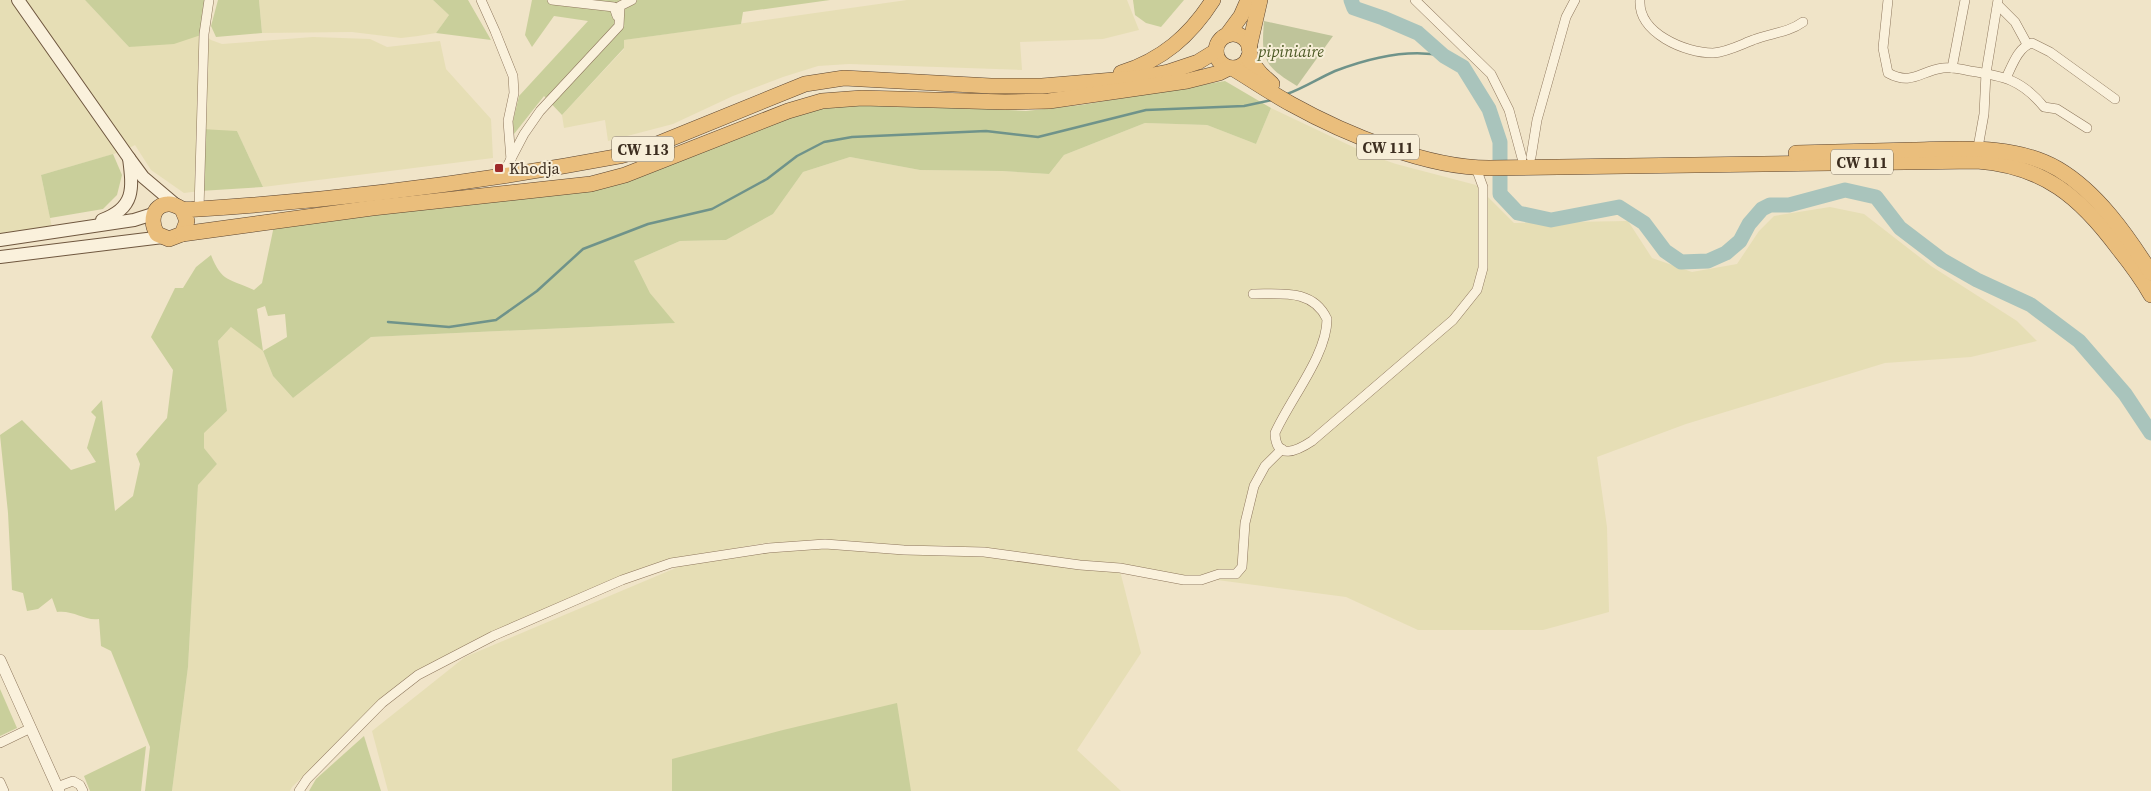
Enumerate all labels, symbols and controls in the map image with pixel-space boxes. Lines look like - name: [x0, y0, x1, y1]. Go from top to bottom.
- park label: pipiniaire: [1256, 40, 1324, 62]
- road number: CW 111: [1357, 134, 1419, 160]
- road number: CW 113: [612, 136, 674, 162]
- road number: CW 111: [1831, 150, 1893, 174]
- place label: Khodja: [509, 157, 561, 179]
- marker: Khodja: [493, 162, 505, 174]

